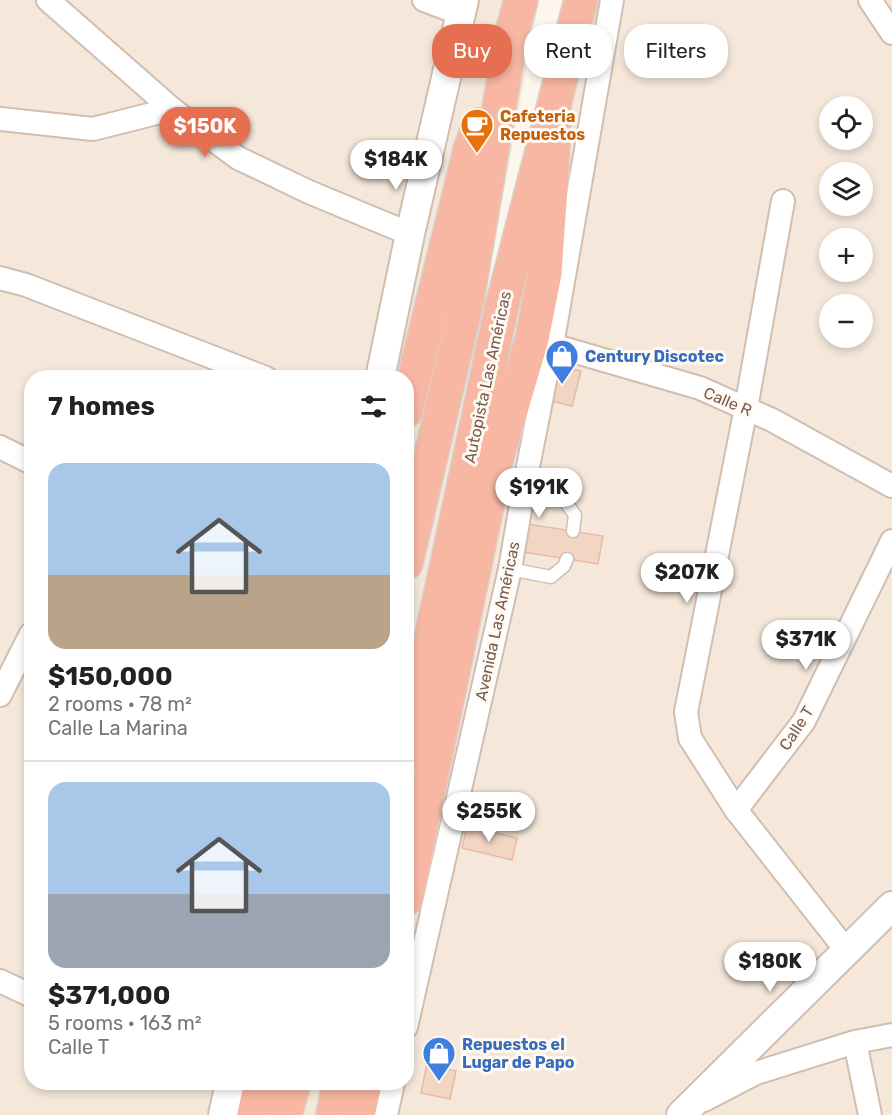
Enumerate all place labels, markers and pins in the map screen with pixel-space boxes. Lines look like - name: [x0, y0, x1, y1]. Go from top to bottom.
- pin: $150K: [163, 107, 247, 158]
- cafe icon: Cafeteria Repuestos: [459, 107, 495, 154]
- place label: Cafeteria Repuestos: [500, 107, 585, 144]
- pin: $184K: [354, 140, 438, 191]
- shop icon: Century Discotec: [544, 338, 580, 385]
- place label: Century Discotec: [585, 347, 724, 366]
- pin: $191K: [497, 468, 581, 519]
- pin: $207K: [645, 553, 729, 604]
- pin: $371K: [764, 620, 848, 671]
- pin: $255K: [447, 792, 531, 843]
- pin: $180K: [728, 942, 812, 993]
- shop icon: Repuestos el Lugar de Papo: [421, 1035, 457, 1082]
- place label: Repuestos el Lugar de Papo: [462, 1035, 575, 1072]

